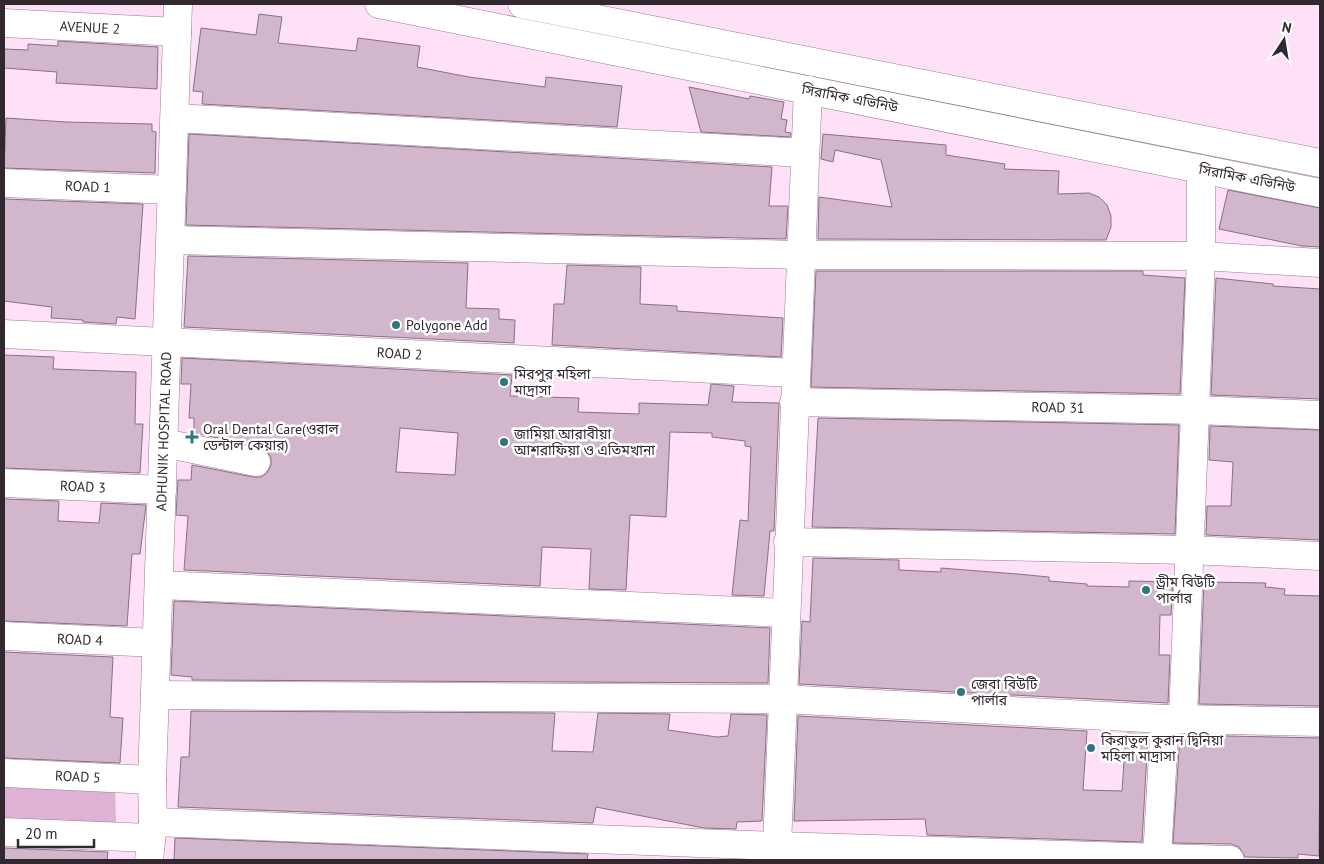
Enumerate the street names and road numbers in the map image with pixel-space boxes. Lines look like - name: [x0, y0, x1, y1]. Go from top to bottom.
- street label: AVENUE 2: [59, 17, 121, 38]
- street label: সিরামিক এভিনিউ: [799, 80, 901, 116]
- street label: সিরামিক এভিনিউ: [1196, 160, 1298, 196]
- street label: ROAD 1: [65, 177, 111, 196]
- street label: ROAD 2: [376, 343, 423, 364]
- street label: ADHUNIK HOSPITAL ROAD: [152, 351, 175, 511]
- street label: ROAD 31: [1031, 398, 1085, 417]
- street label: ROAD 3: [60, 476, 106, 496]
- street label: ROAD 4: [57, 629, 104, 650]
- street label: ROAD 5: [55, 766, 101, 787]

